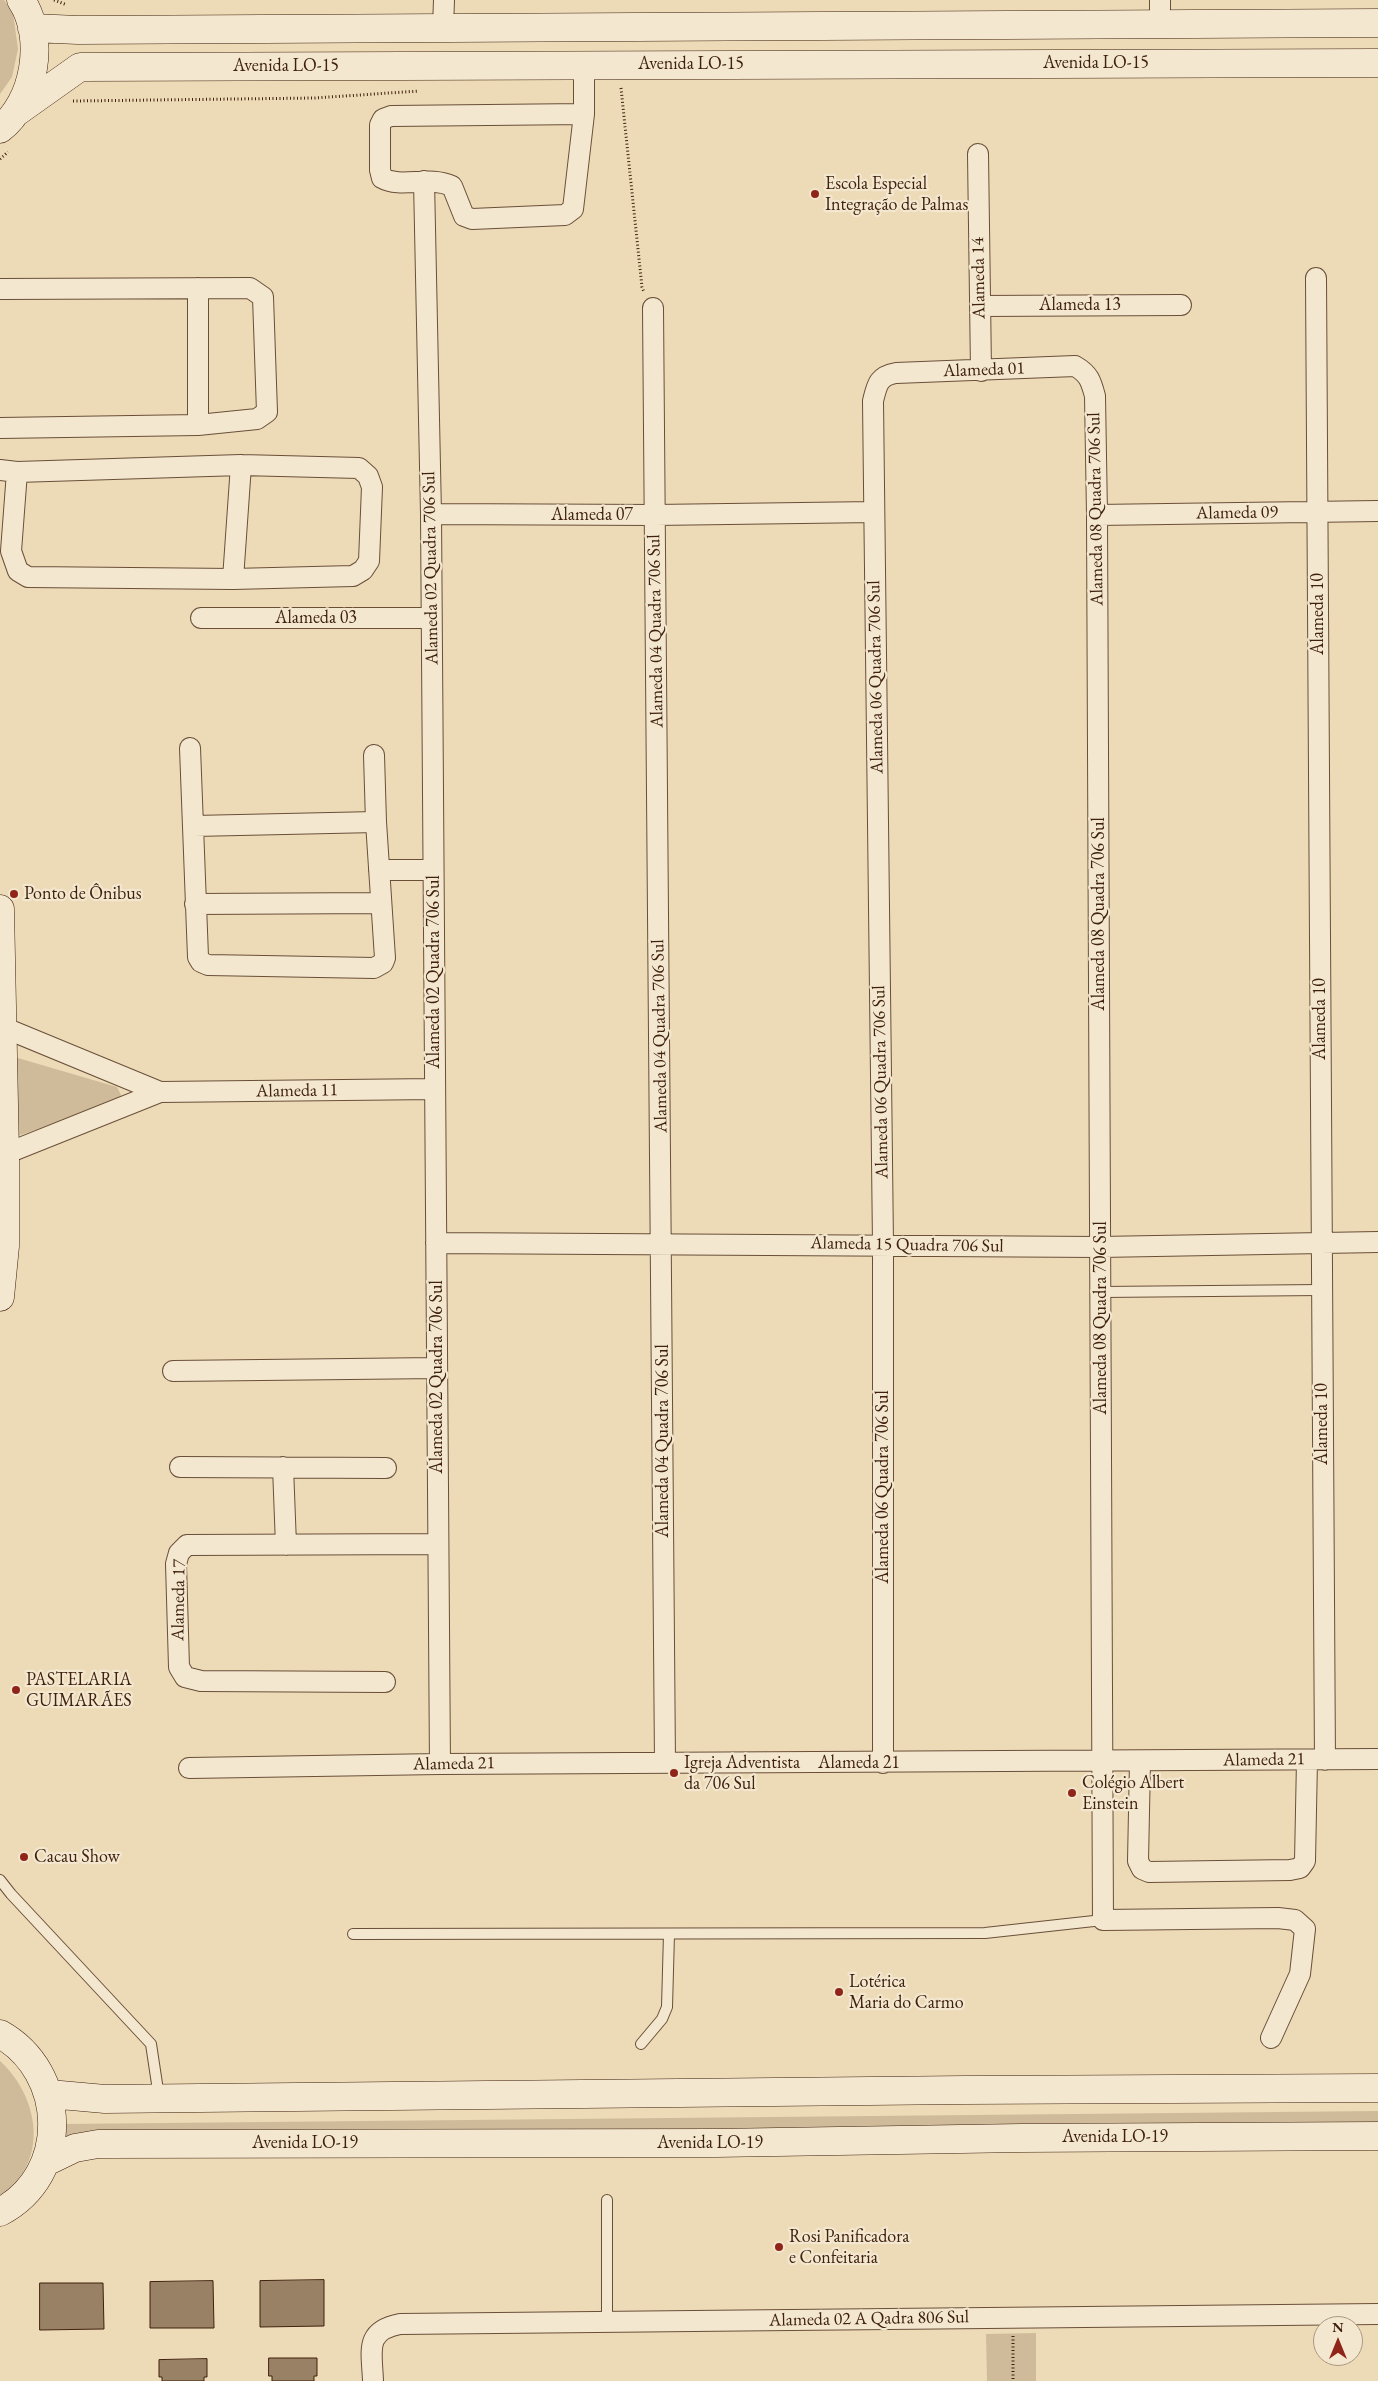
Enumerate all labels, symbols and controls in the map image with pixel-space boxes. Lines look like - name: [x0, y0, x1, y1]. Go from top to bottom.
- street label: Avenida LO-15: [1043, 52, 1149, 74]
- street label: Avenida LO-15: [638, 53, 744, 75]
- street label: Avenida LO-15: [233, 55, 339, 77]
- place label: Escola Especial Integração de Palmas: [825, 173, 968, 215]
- marker: Escola Especial Integração de Palmas: [809, 188, 821, 200]
- street label: Alameda 14: [967, 237, 991, 319]
- street label: Alameda 13: [1039, 294, 1121, 316]
- street label: Alameda 01: [943, 358, 1025, 382]
- street label: Alameda 08 Quadra 706 Sul: [1084, 412, 1108, 606]
- street label: Alameda 02 Quadra 706 Sul: [419, 471, 443, 665]
- street label: Alameda 09: [1196, 501, 1278, 525]
- street label: Alameda 07: [551, 504, 633, 526]
- street label: Alameda 04 Quadra 706 Sul: [644, 534, 668, 728]
- street label: Alameda 10: [1307, 573, 1329, 655]
- street label: Alameda 06 Quadra 706 Sul: [864, 580, 888, 774]
- street label: Alameda 03: [275, 607, 357, 629]
- street label: Alameda 08 Quadra 706 Sul: [1088, 817, 1110, 1011]
- street label: Alameda 02 Quadra 706 Sul: [423, 875, 445, 1069]
- place label: Ponto de Ônibus: [24, 883, 142, 905]
- marker: Ponto de Ônibus: [8, 888, 20, 900]
- street label: Alameda 04 Quadra 706 Sul: [648, 939, 672, 1133]
- street label: Alameda 10: [1309, 978, 1331, 1060]
- street label: Alameda 06 Quadra 706 Sul: [869, 985, 893, 1179]
- street label: Alameda 11: [256, 1079, 338, 1103]
- street label: Alameda 08 Quadra 706 Sul: [1090, 1221, 1112, 1415]
- street label: Alameda 15 Quadra 706 Sul: [810, 1233, 1004, 1257]
- street label: Alameda 02 Quadra 706 Sul: [426, 1280, 448, 1474]
- street label: Alameda 04 Quadra 706 Sul: [652, 1344, 674, 1538]
- street label: Alameda 10: [1311, 1383, 1333, 1465]
- street label: Alameda 06 Quadra 706 Sul: [872, 1390, 894, 1584]
- street label: Alameda 17: [167, 1559, 191, 1641]
- place label: PASTELARIA GUIMARÃES: [26, 1669, 132, 1712]
- marker: PASTELARIA GUIMARÃES: [10, 1684, 22, 1696]
- street label: Alameda 21: [1223, 1748, 1305, 1772]
- street label: Alameda 21: [413, 1752, 495, 1776]
- place label: Igreja Adventista da 706 Sul: [684, 1752, 800, 1795]
- street label: Alameda 21: [818, 1752, 900, 1774]
- marker: Igreja Adventista da 706 Sul: [668, 1767, 680, 1779]
- place label: Colégio Albert Einstein: [1082, 1772, 1184, 1815]
- marker: Colégio Albert Einstein: [1066, 1787, 1078, 1799]
- place label: Cacau Show: [34, 1846, 120, 1868]
- marker: Cacau Show: [18, 1851, 30, 1863]
- place label: Lotérica Maria do Carmo: [849, 1971, 964, 2014]
- marker: Lotérica Maria do Carmo: [833, 1986, 845, 1998]
- street label: Avenida LO-19: [1062, 2126, 1168, 2148]
- street label: Avenida LO-19: [252, 2132, 358, 2154]
- street label: Avenida LO-19: [657, 2132, 763, 2154]
- place label: Rosi Panificadora e Confeitaria: [789, 2226, 909, 2268]
- marker: Rosi Panificadora e Confeitaria: [773, 2241, 785, 2253]
- street label: Alameda 02 A Qadra 806 Sul: [769, 2306, 969, 2332]
- north arrow: [1313, 2316, 1363, 2366]
- text: N: [1332, 2318, 1344, 2336]

